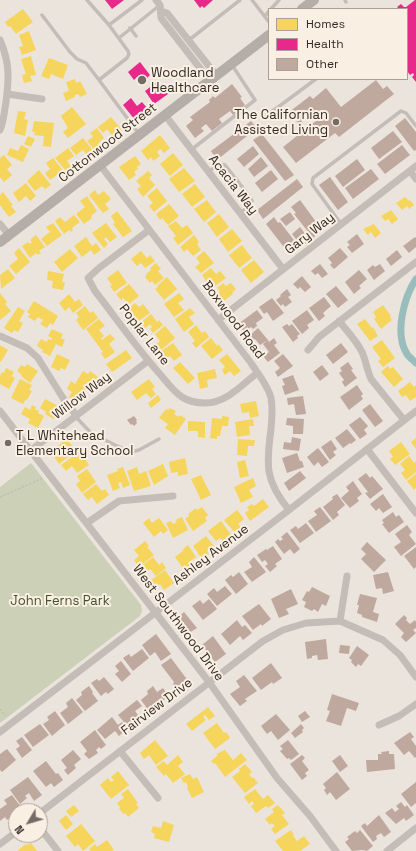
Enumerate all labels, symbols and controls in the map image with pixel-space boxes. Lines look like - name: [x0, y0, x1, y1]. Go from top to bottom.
- legend: [268, 8, 408, 80]
- text: Homes: [306, 16, 345, 32]
- text: Health: [306, 36, 344, 52]
- text: Other: [306, 56, 339, 72]
- place label: Woodland Healthcare: [151, 65, 219, 96]
- marker: Woodland Healthcare: [136, 74, 148, 86]
- street label: Cottonwood Street: [56, 100, 160, 186]
- place label: The Californian Assisted Living: [234, 107, 328, 138]
- marker: The Californian Assisted Living: [331, 117, 341, 127]
- street label: Acacia Way: [205, 152, 261, 218]
- street label: Gary Way: [282, 210, 338, 258]
- street label: Boxwood Road: [199, 278, 267, 362]
- street label: Poplar Lane: [115, 301, 173, 369]
- street label: Willow Way: [50, 369, 114, 423]
- place label: T L Whitehead Elementary School: [16, 428, 133, 459]
- marker: T L Whitehead Elementary School: [3, 438, 13, 448]
- street label: Ashley Avenue: [170, 521, 252, 589]
- street label: West Southwood Drive: [129, 562, 227, 684]
- park label: John Ferns Park: [10, 593, 110, 609]
- street label: Fairview Drive: [118, 675, 196, 739]
- north arrow: [8, 803, 48, 843]
- text: N: [12, 823, 27, 837]

